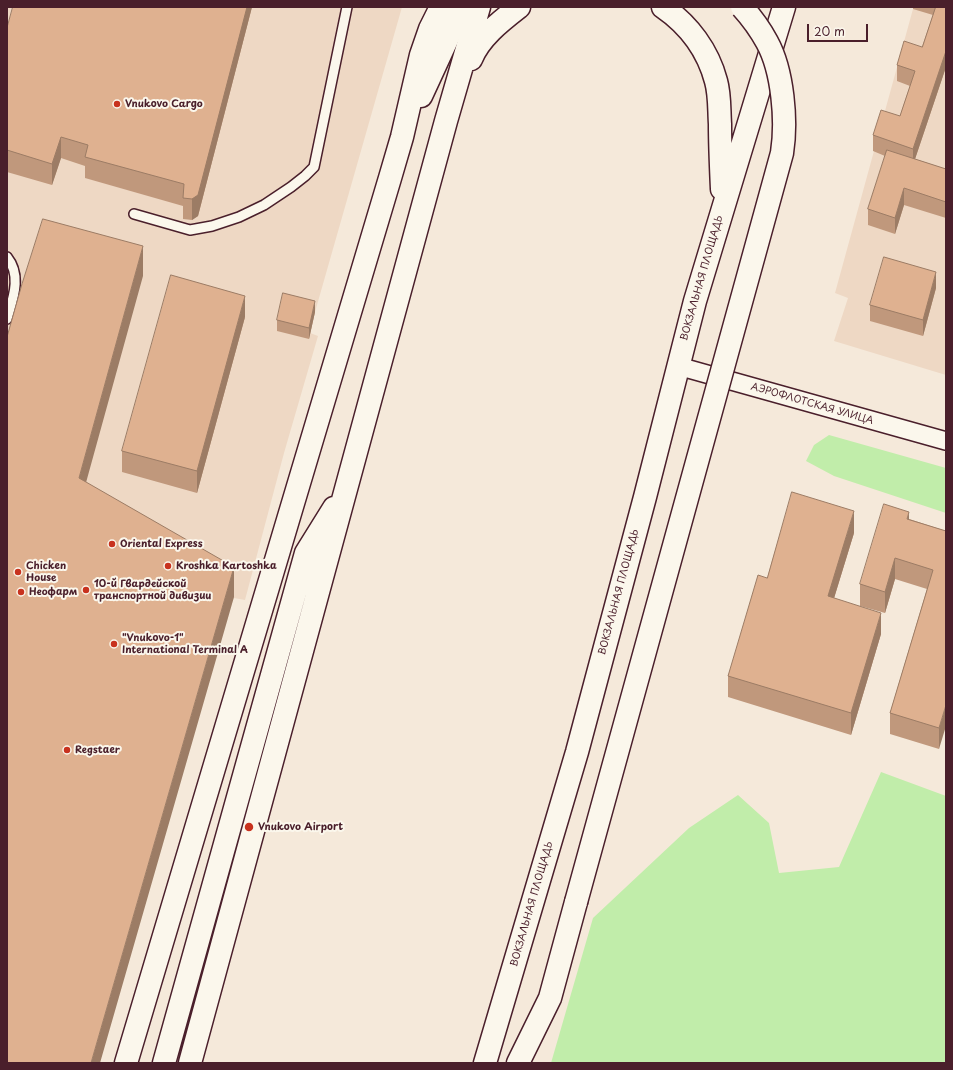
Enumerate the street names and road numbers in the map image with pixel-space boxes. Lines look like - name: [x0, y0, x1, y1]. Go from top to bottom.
- street label: ВОКЗАЛЬНАЯ ПЛОЩАДЬ: [678, 214, 726, 342]
- street label: АЭРОФЛОТСКАЯ УЛИЦА: [749, 381, 875, 427]
- street label: ВОКЗАЛЬНАЯ ПЛОЩАДЬ: [596, 528, 642, 656]
- street label: ВОКЗАЛЬНАЯ ПЛОЩАДЬ: [508, 840, 556, 968]

